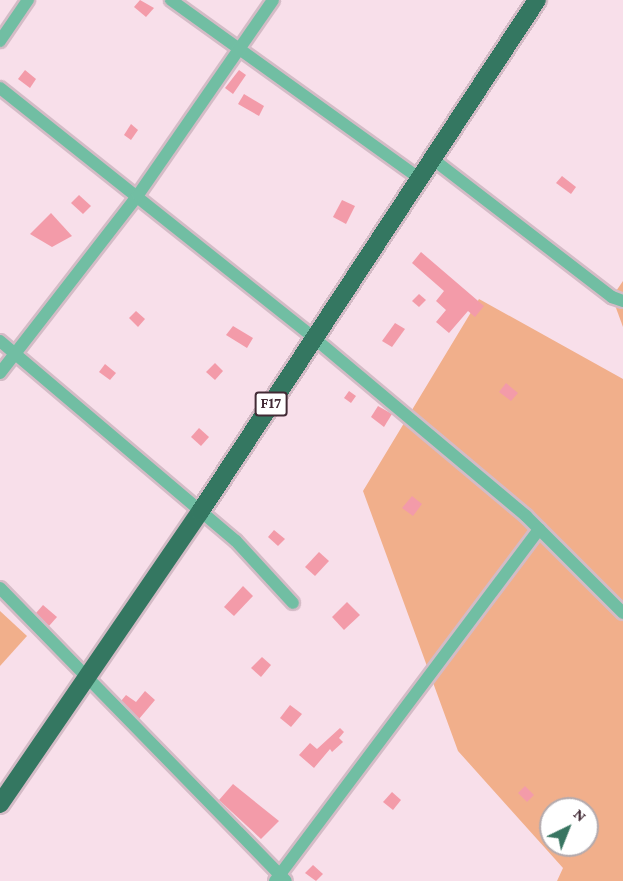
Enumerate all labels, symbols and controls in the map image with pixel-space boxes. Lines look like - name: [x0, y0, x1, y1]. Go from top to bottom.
- road number: F17: [254, 392, 288, 416]
- north arrow: [539, 797, 599, 857]
- text: N: [570, 805, 590, 825]

